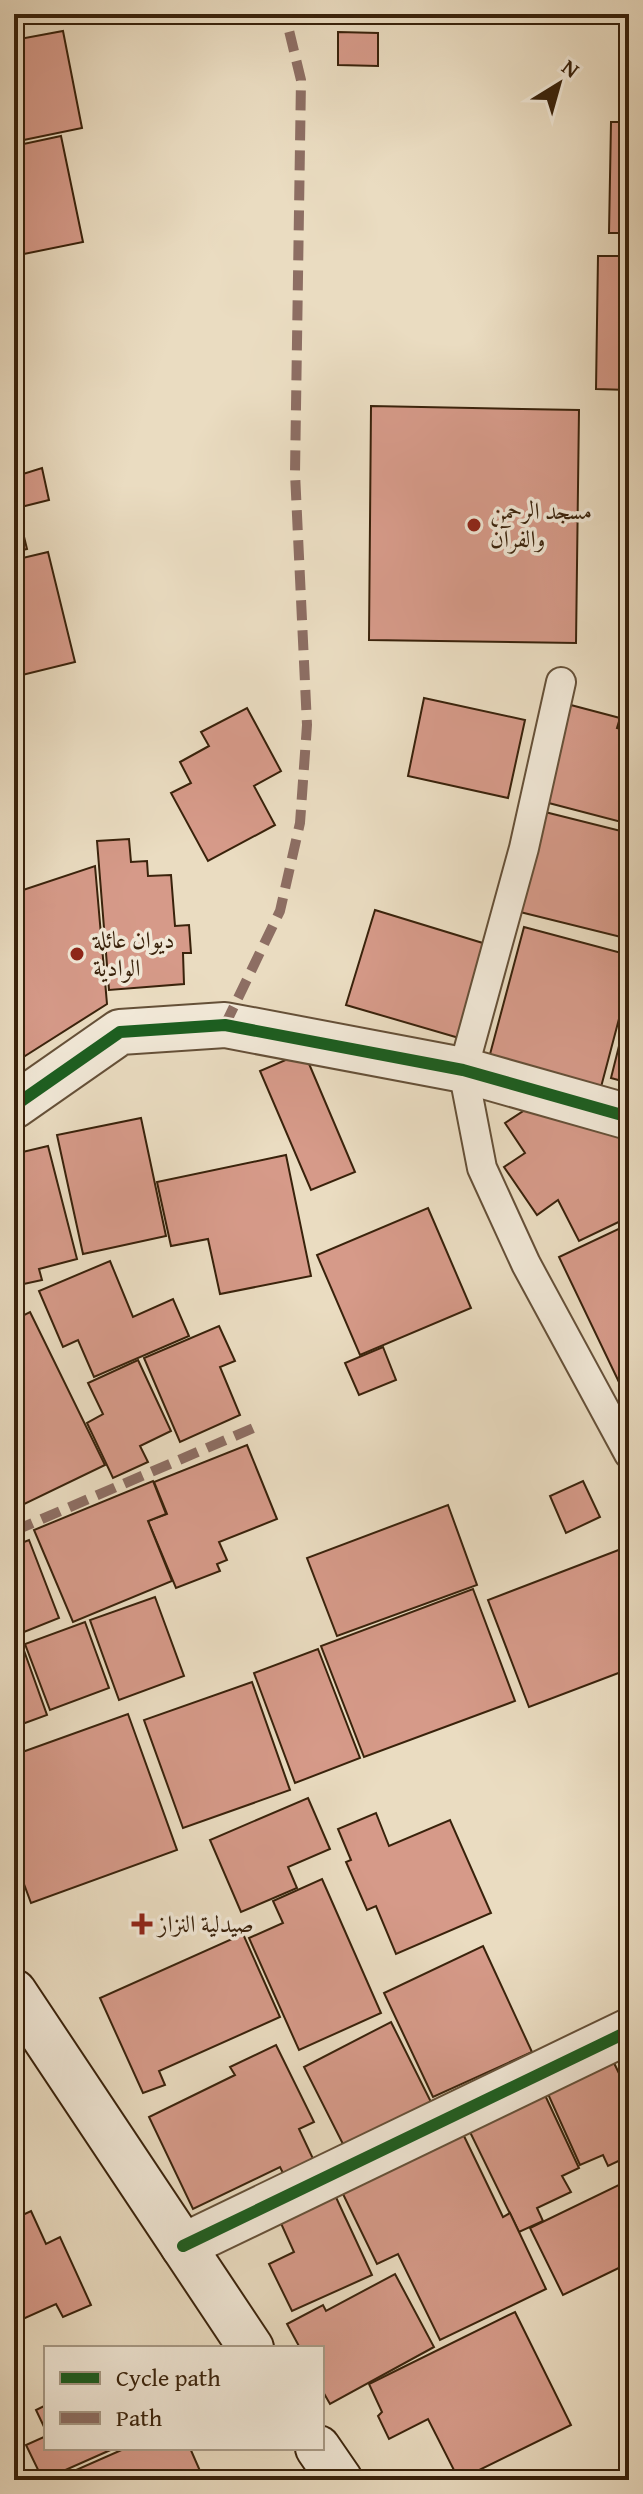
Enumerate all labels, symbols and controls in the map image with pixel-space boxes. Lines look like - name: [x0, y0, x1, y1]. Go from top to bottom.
- north arrow: [519, 44, 599, 124]
- text: N: [556, 51, 587, 85]
- place label: مسجد الرحمن والفرآن: [490, 493, 592, 556]
- marker: مسجد الرحمن والفرآن: [465, 516, 483, 534]
- place label: ديوان عائلة الوادية: [92, 922, 174, 985]
- marker: ديوان عائلة الوادية: [68, 945, 86, 963]
- place label: صيدلية النزاز: [156, 1906, 254, 1941]
- marker: صيدلية النزاز: [133, 1915, 151, 1933]
- legend: [44, 2346, 324, 2450]
- text: Cycle path: [116, 2360, 221, 2395]
- text: Path: [116, 2400, 163, 2435]

